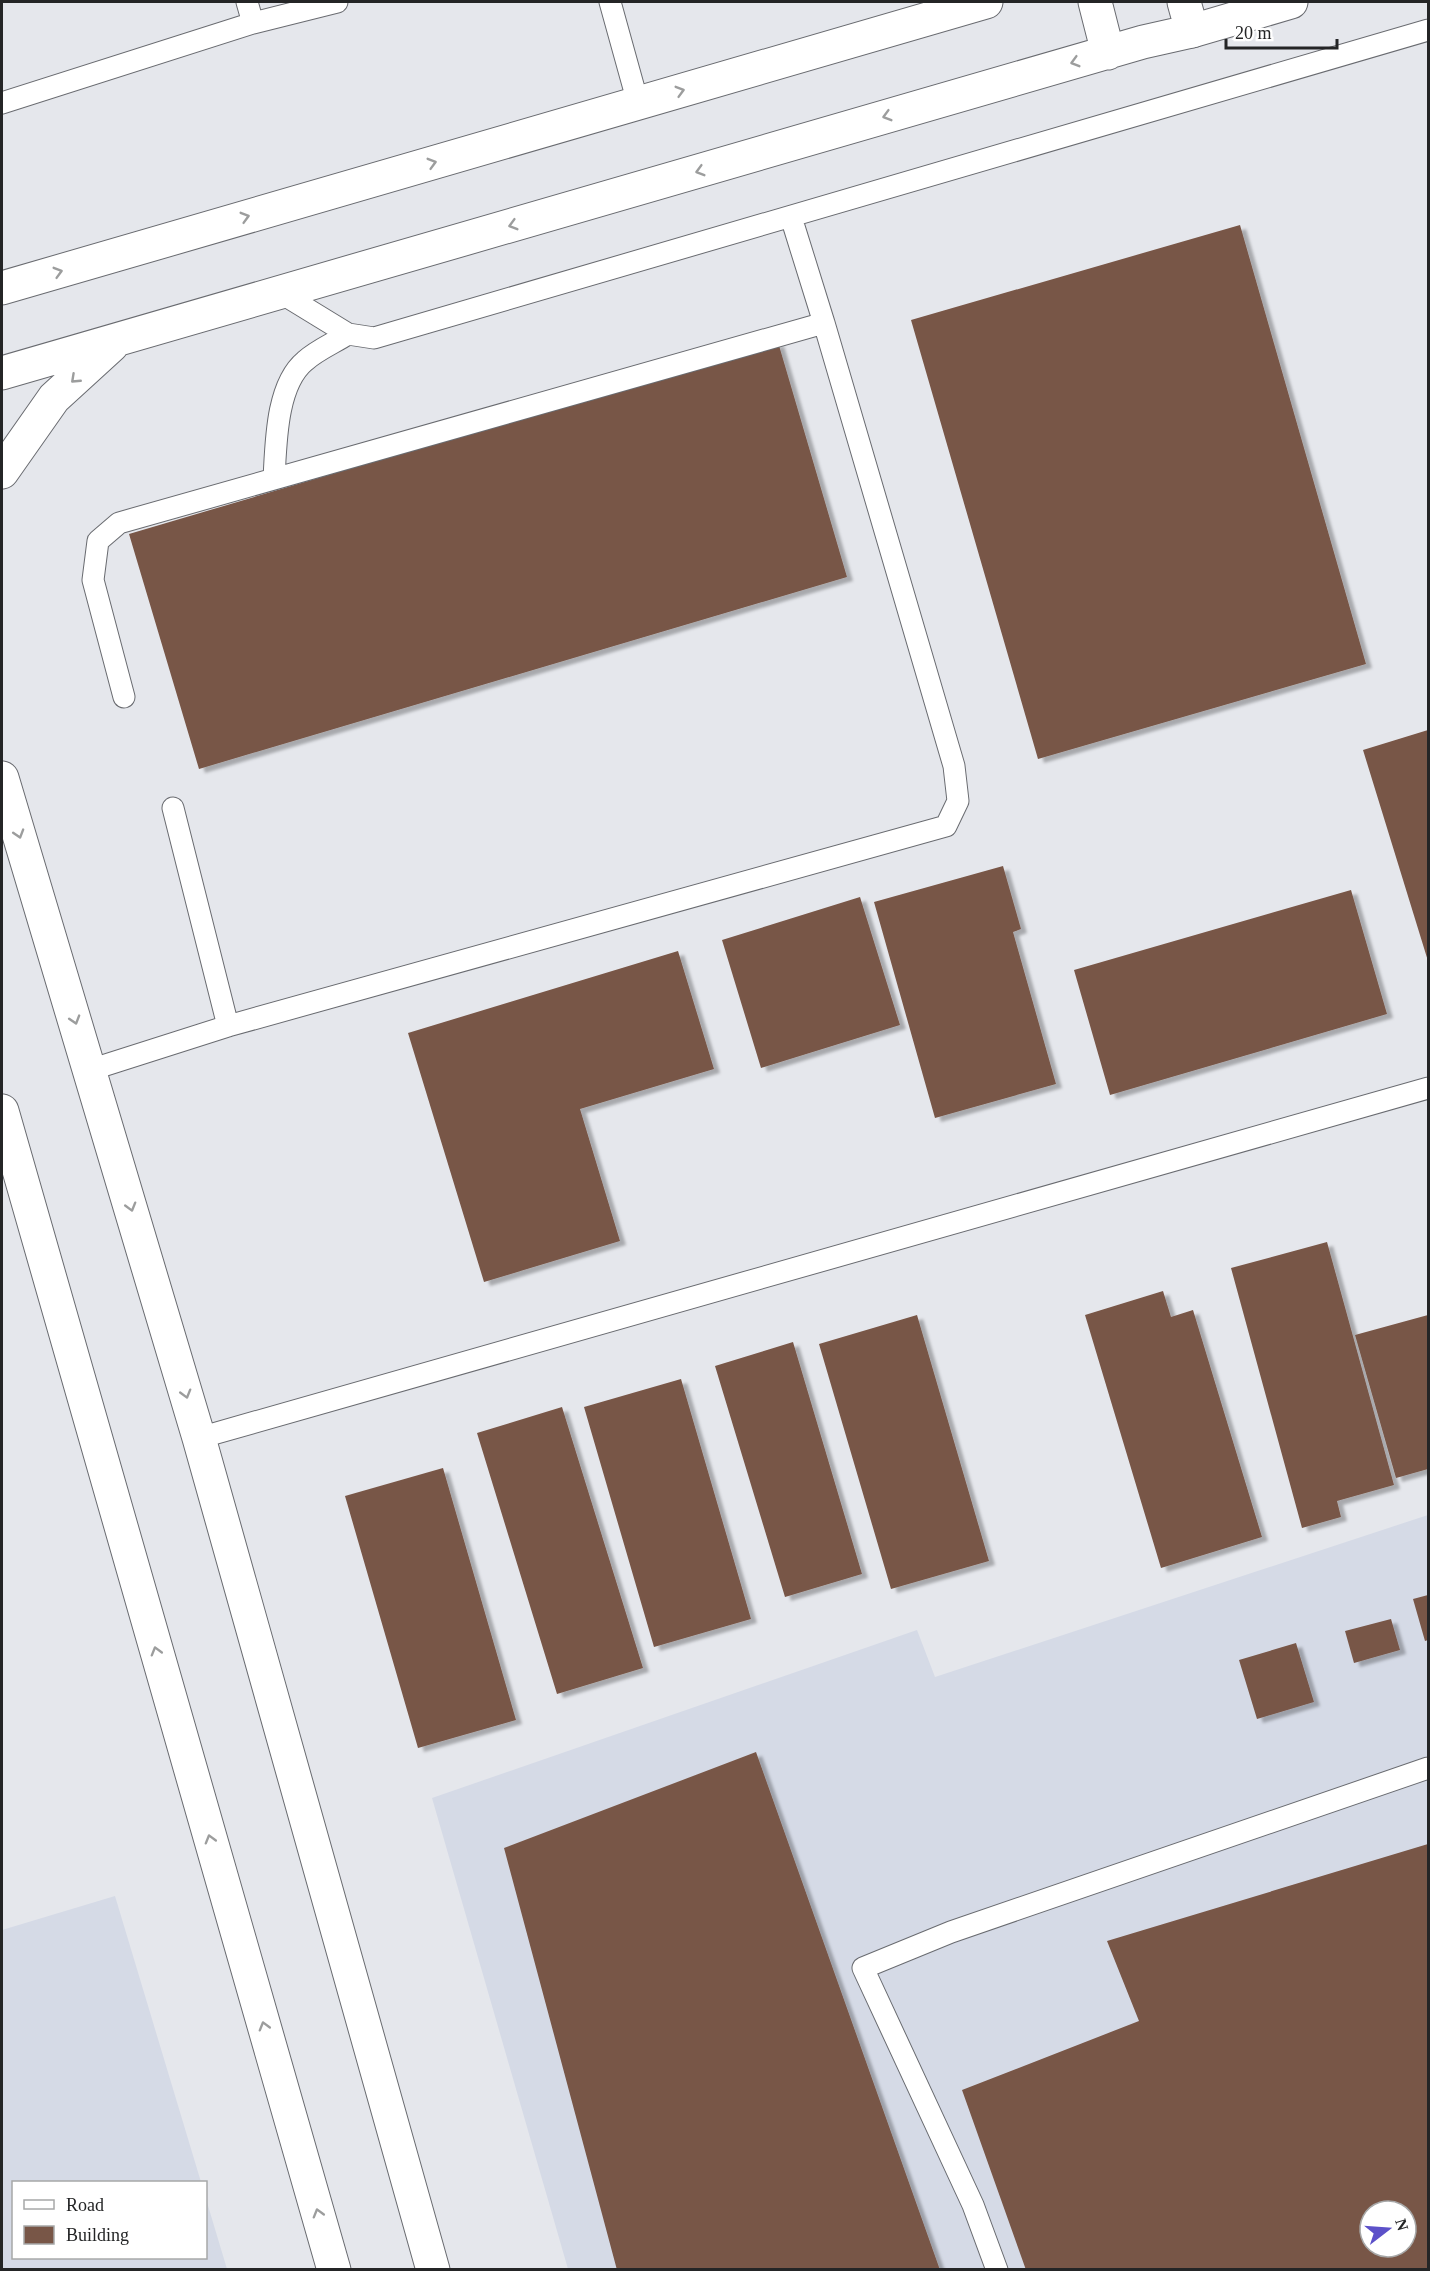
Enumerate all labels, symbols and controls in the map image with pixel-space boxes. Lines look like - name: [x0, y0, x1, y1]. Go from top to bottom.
- scale bar: [1226, 12, 1337, 50]
- text: 20 m: [1235, 23, 1272, 43]
- one-way arrow: [1070, 55, 1081, 67]
- one-way arrow: [674, 86, 685, 98]
- one-way arrow: [882, 109, 893, 121]
- one-way arrow: [426, 158, 437, 170]
- one-way arrow: [695, 164, 706, 176]
- one-way arrow: [239, 212, 250, 224]
- one-way arrow: [508, 218, 519, 230]
- one-way arrow: [52, 267, 63, 279]
- one-way arrow: [71, 372, 82, 383]
- one-way arrow: [11, 828, 24, 839]
- one-way arrow: [68, 1014, 80, 1025]
- one-way arrow: [124, 1201, 136, 1212]
- one-way arrow: [179, 1388, 191, 1399]
- one-way arrow: [151, 1646, 164, 1656]
- one-way arrow: [205, 1834, 217, 1845]
- one-way arrow: [259, 2021, 271, 2032]
- legend: [12, 2181, 207, 2259]
- text: Road: [66, 2195, 104, 2215]
- north arrow: [1358, 2199, 1418, 2259]
- one-way arrow: [313, 2208, 325, 2219]
- text: N: [1392, 2217, 1412, 2233]
- text: Building: [66, 2225, 129, 2245]

